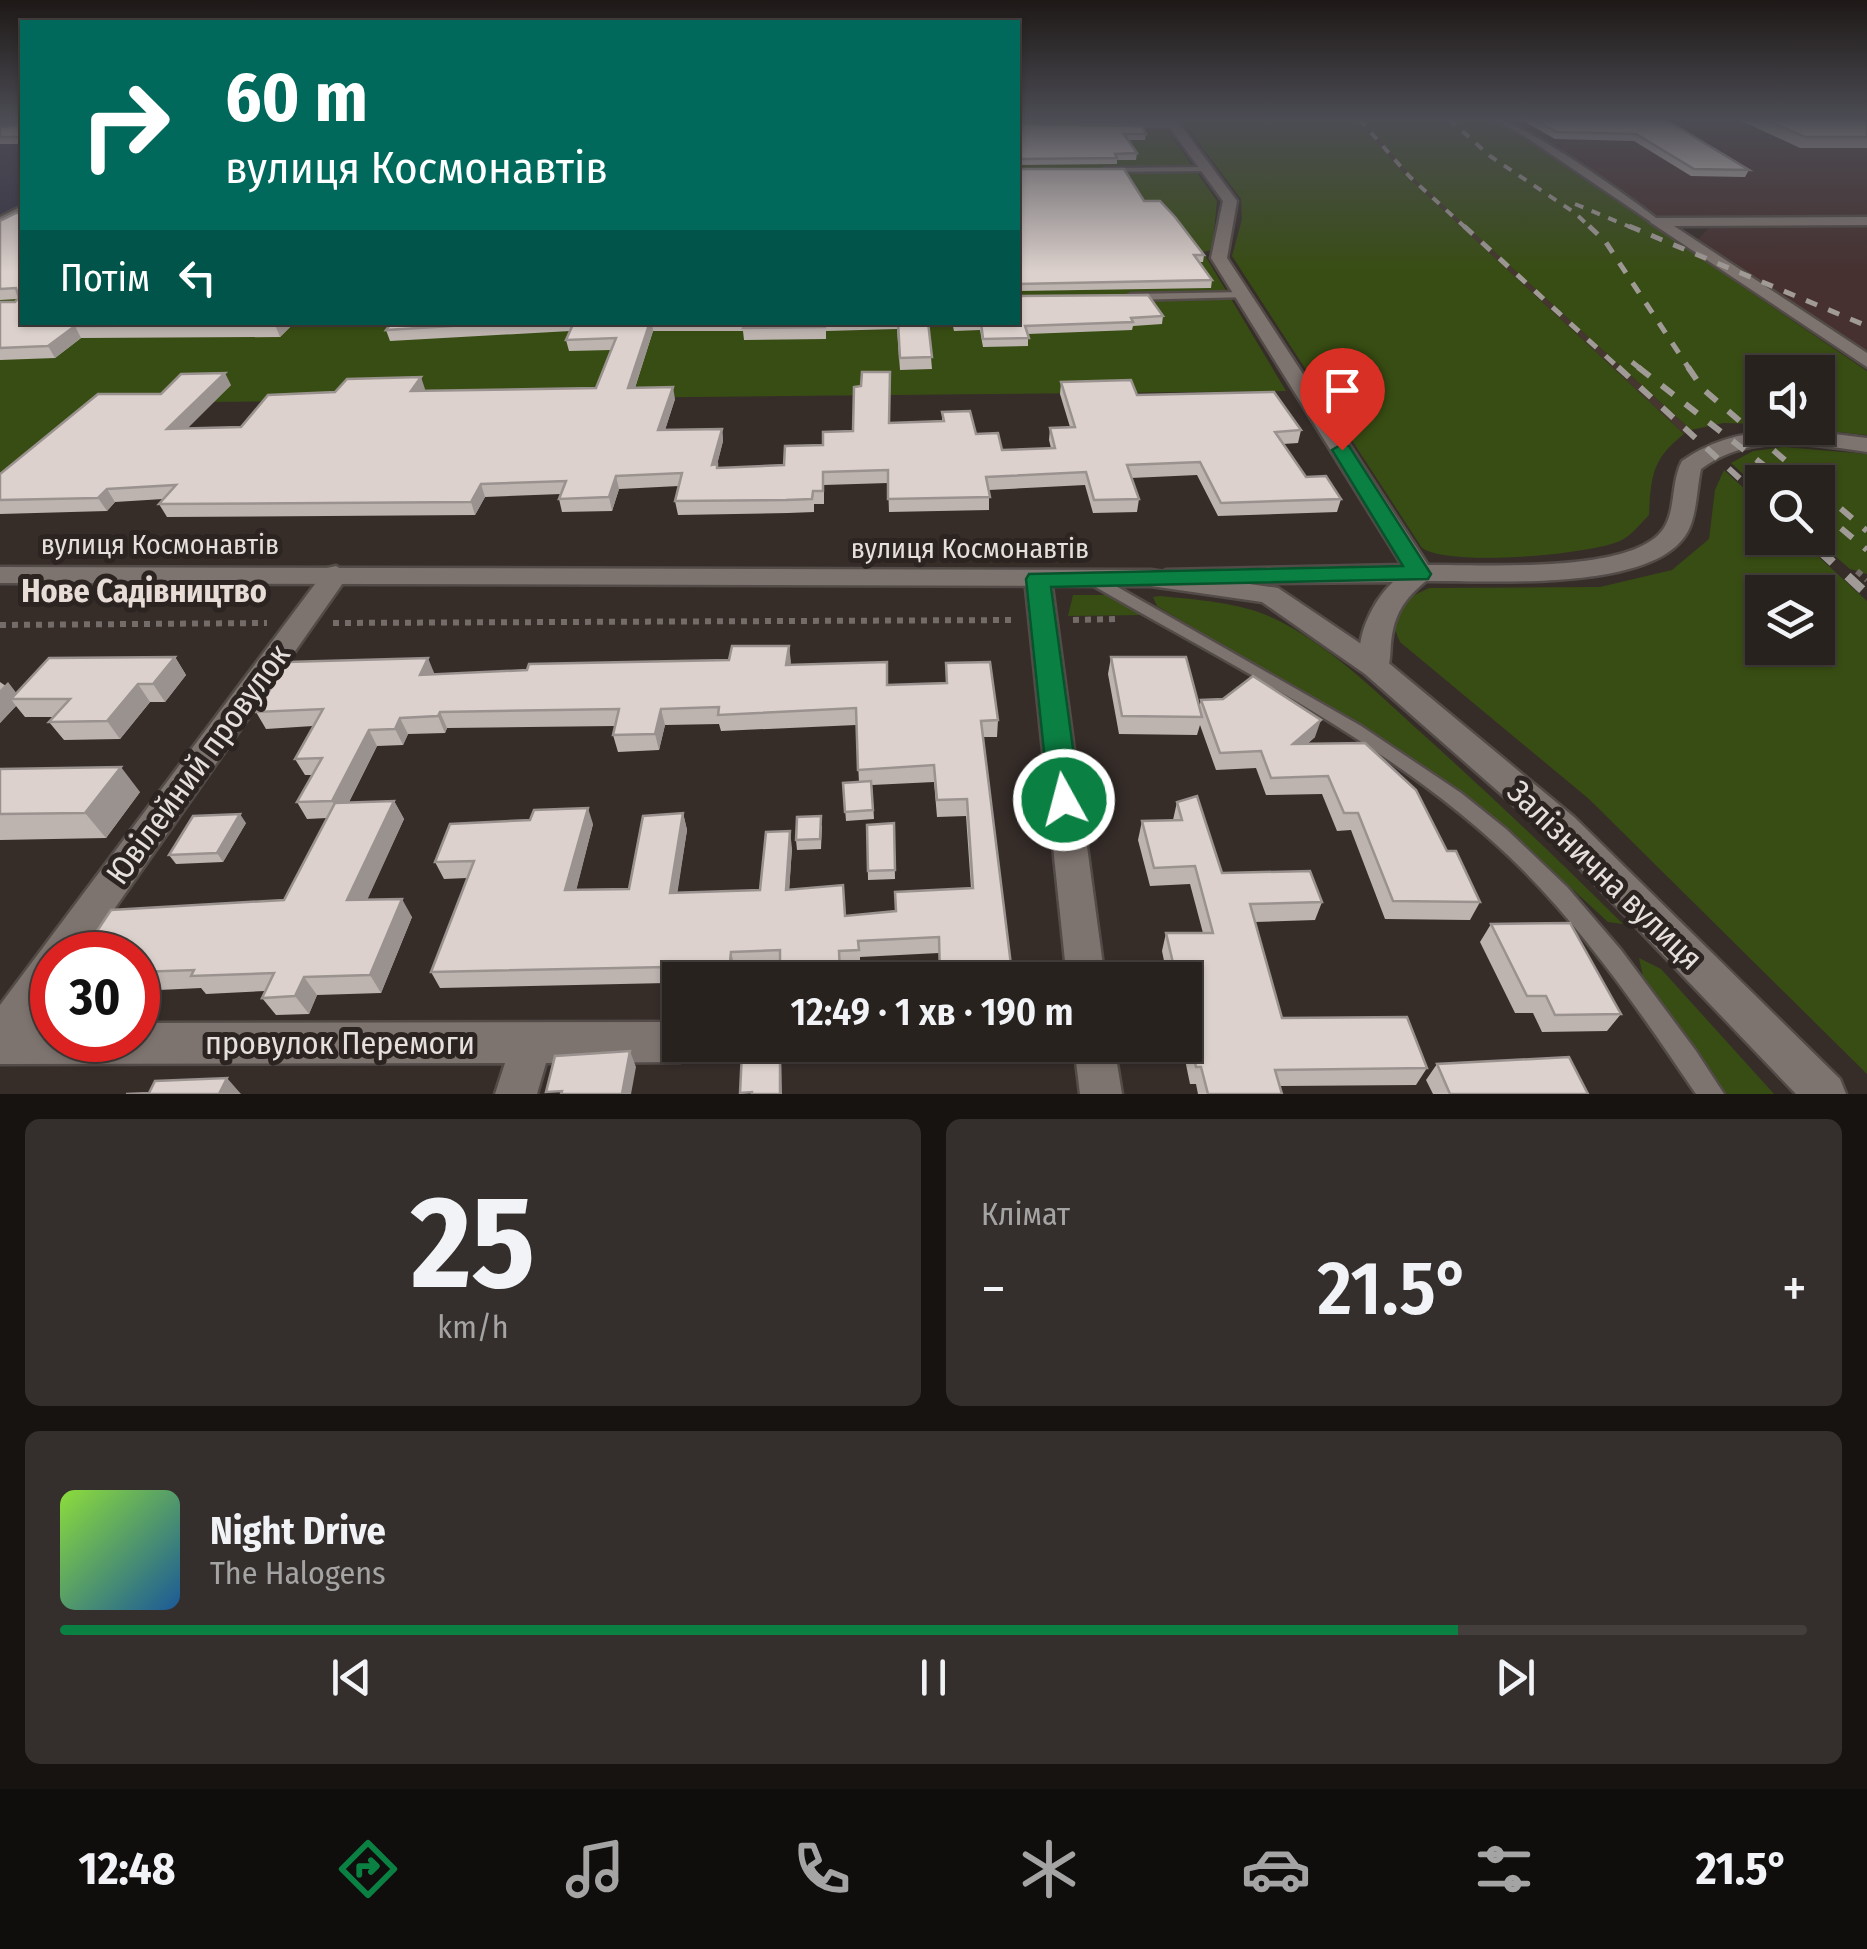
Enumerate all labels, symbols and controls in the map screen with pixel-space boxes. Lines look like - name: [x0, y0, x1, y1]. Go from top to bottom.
- text: 60 m: [225, 56, 368, 140]
- icon: right: [60, 60, 190, 190]
- text: вулиця Космонавтів: [225, 141, 608, 195]
- icon: left: [170, 250, 225, 305]
- text: Потім: [60, 255, 150, 301]
- pin: [1300, 348, 1385, 451]
- map controls: [1745, 355, 1835, 665]
- button: sound: [1745, 355, 1835, 445]
- icon: arrive: [1315, 363, 1370, 418]
- button: search: [1745, 465, 1835, 555]
- street label: вулиця Космонавтів: [41, 528, 279, 561]
- street label: вулиця Космонавтів: [851, 532, 1089, 565]
- district label: Нове Садівництво: [21, 572, 267, 610]
- button: layers: [1745, 575, 1835, 665]
- street label: Ювілейний провулок: [98, 637, 298, 891]
- position arrow: [1012, 748, 1116, 852]
- street label: Залізнична вулиця: [1500, 772, 1710, 978]
- speed limit sign: 30: [30, 932, 160, 1062]
- text: 12:49 · 1 хв · 190 m: [790, 989, 1074, 1035]
- street label: провулок Перемоги: [205, 1024, 475, 1062]
- text: 25: [411, 1165, 535, 1321]
- text: Клімат: [981, 1195, 1070, 1233]
- text: 21.5°: [1318, 1244, 1470, 1334]
- text: −: [981, 1256, 1006, 1322]
- text: +: [1782, 1256, 1807, 1322]
- text: km/h: [437, 1308, 509, 1346]
- text: Night Drive: [210, 1508, 386, 1554]
- text: The Halogens: [210, 1554, 386, 1592]
- icon: previous: [324, 1650, 379, 1705]
- icon: pause: [906, 1650, 961, 1705]
- icon: next: [1488, 1650, 1543, 1705]
- icon: directions: [333, 1834, 403, 1904]
- icon: music: [560, 1834, 630, 1904]
- icon: phone: [787, 1834, 857, 1904]
- icon: climate: [1014, 1834, 1084, 1904]
- icon: car: [1241, 1834, 1311, 1904]
- icon: filters: [1469, 1834, 1539, 1904]
- text: 12:48: [79, 1842, 175, 1896]
- text: 21.5°: [1696, 1842, 1788, 1896]

